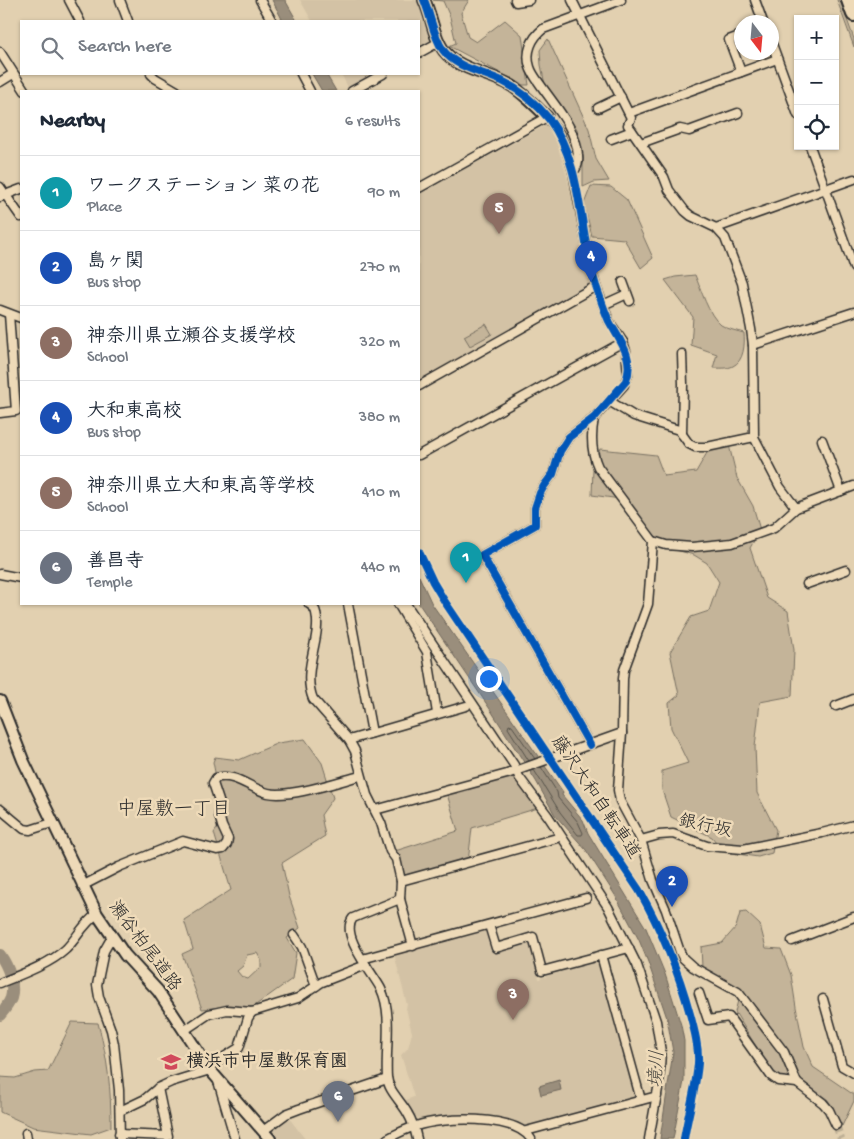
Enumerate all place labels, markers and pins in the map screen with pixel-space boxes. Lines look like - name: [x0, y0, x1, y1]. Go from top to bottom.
- pin: 5: [483, 193, 515, 234]
- pin: 4: [575, 241, 607, 282]
- pin: 1: [450, 542, 482, 583]
- pin: 2: [656, 866, 688, 907]
- pin: 3: [497, 979, 529, 1020]
- school or university icon: 横浜市中屋敷保育園: [160, 1051, 182, 1073]
- place label: 横浜市中屋敷保育園: [186, 1051, 348, 1073]
- pin: 6: [322, 1081, 354, 1122]

